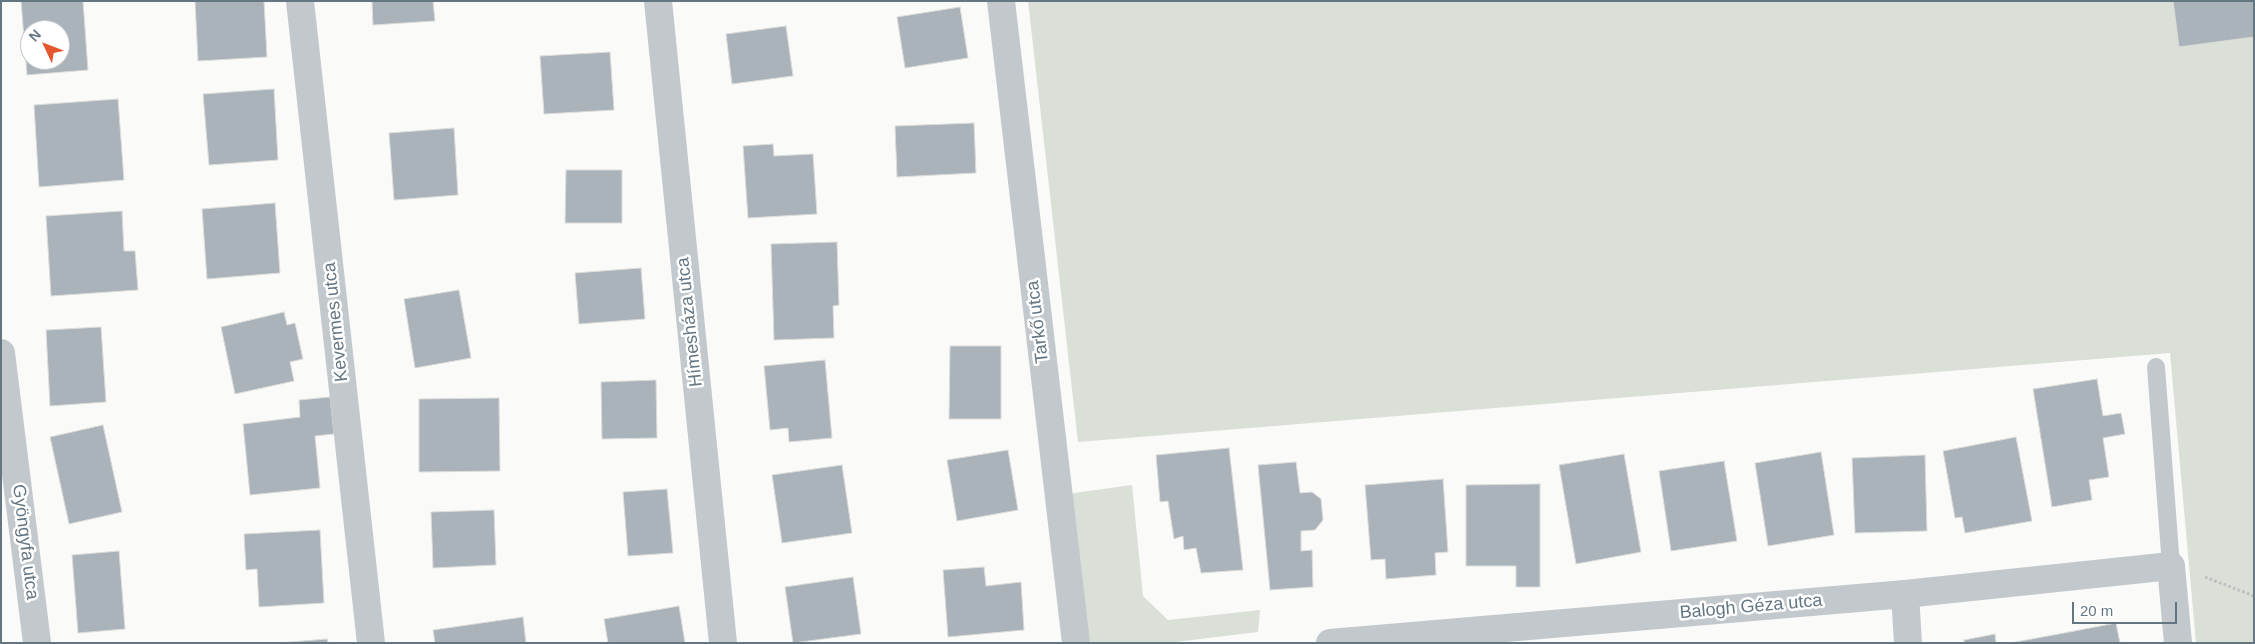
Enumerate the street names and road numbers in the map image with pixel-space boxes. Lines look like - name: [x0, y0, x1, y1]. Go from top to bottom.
- street label: Hímesháza utca: [672, 256, 708, 388]
- street label: Kevermes utca: [319, 261, 353, 383]
- street label: Tarkő utca: [1022, 279, 1054, 365]
- street label: Gyöngyfa utca: [7, 483, 43, 601]
- street label: Balogh Géza utca: [1679, 590, 1823, 624]

